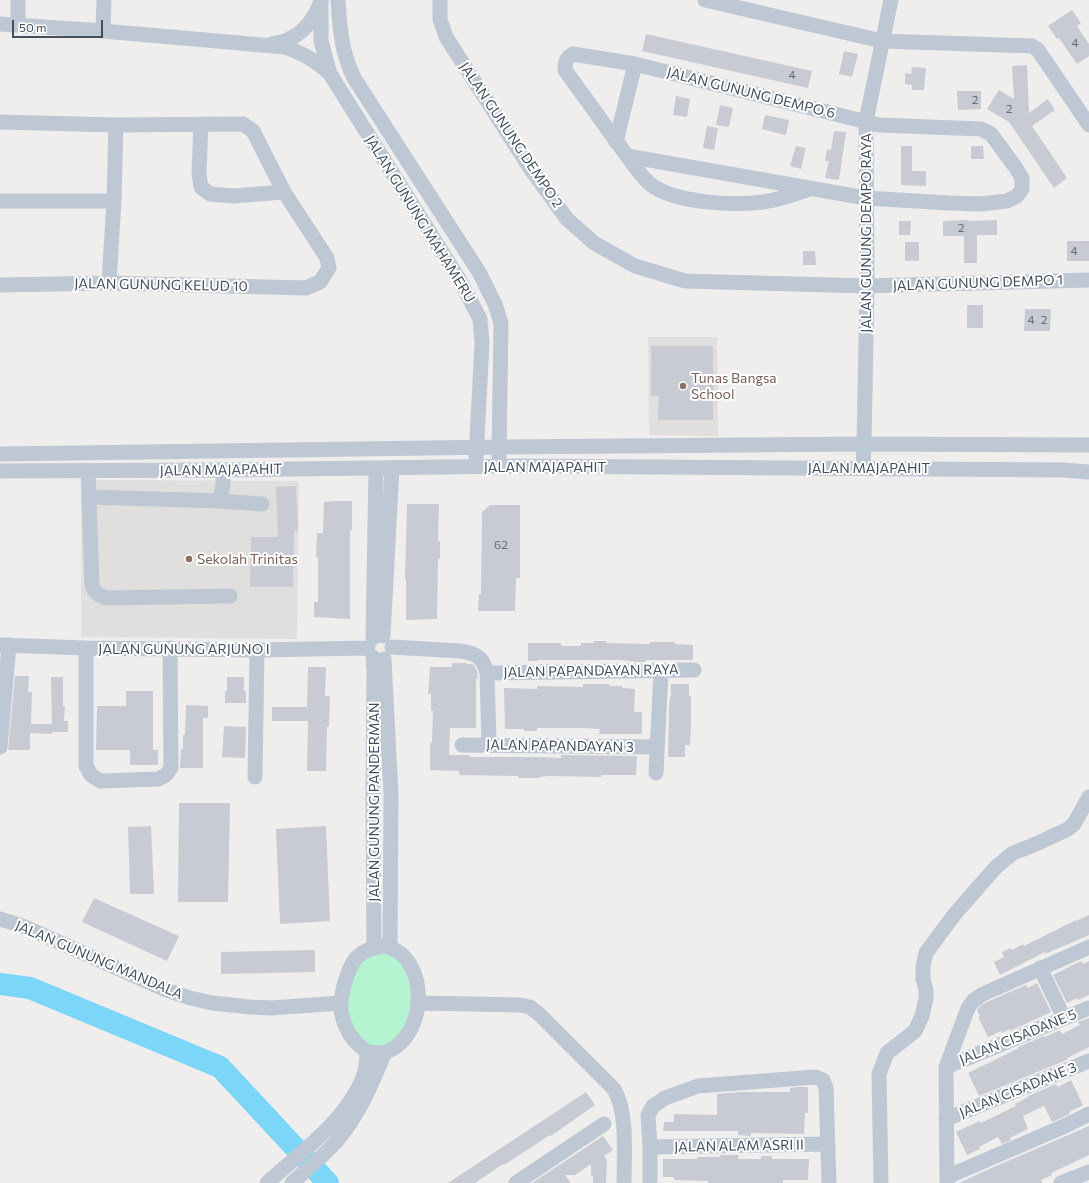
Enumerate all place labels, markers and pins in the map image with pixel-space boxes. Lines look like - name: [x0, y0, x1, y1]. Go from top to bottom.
- place label: Tunas Bangsa School: [691, 370, 777, 402]
- marker: Tunas Bangsa School: [678, 381, 688, 391]
- place label: Sekolah Trinitas: [197, 551, 298, 567]
- marker: Sekolah Trinitas: [184, 554, 194, 564]

